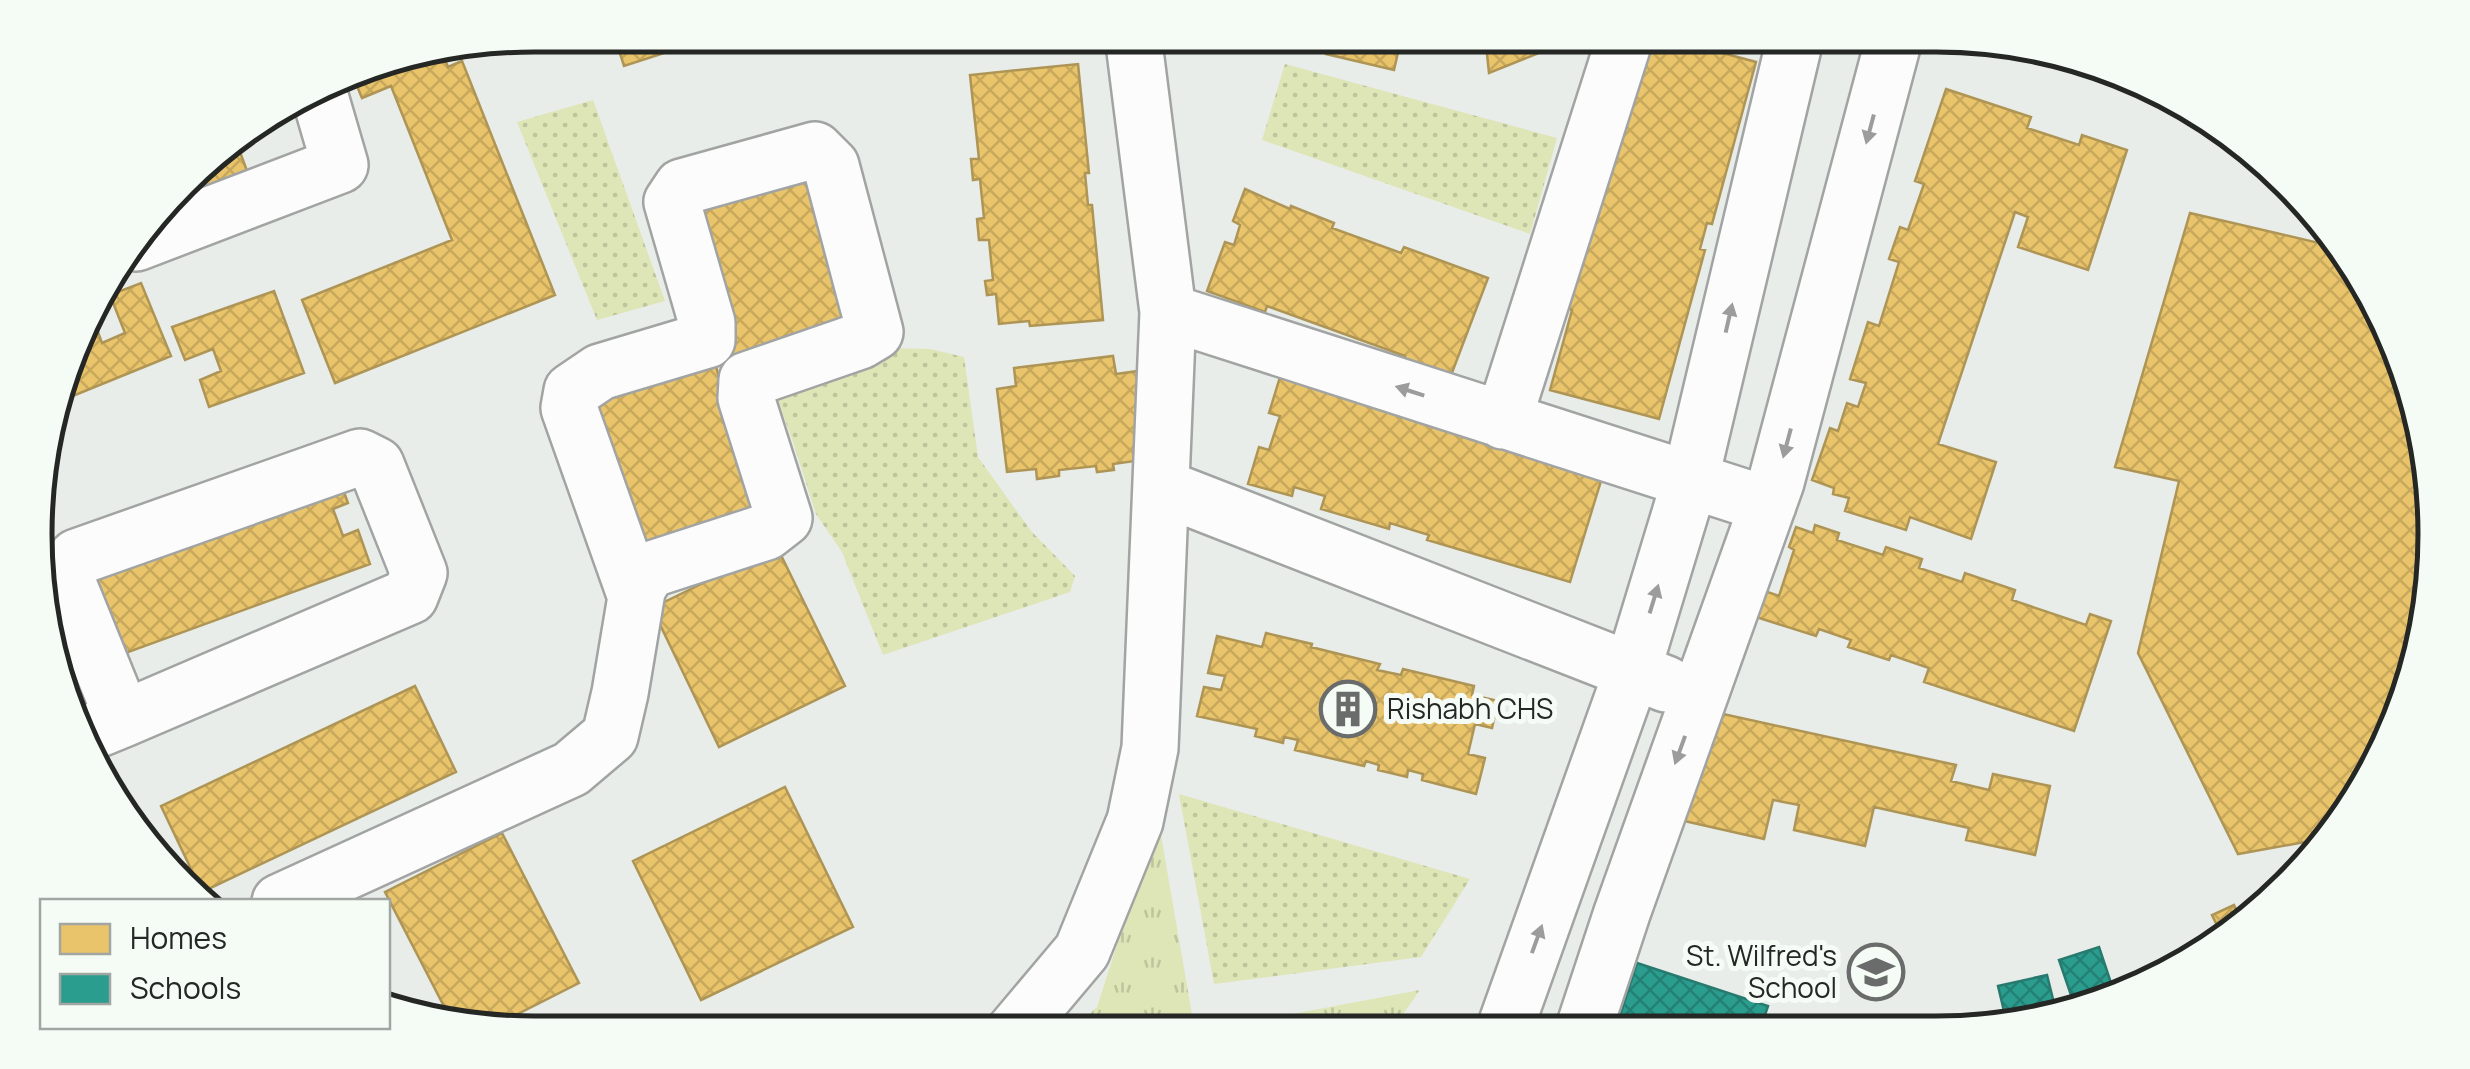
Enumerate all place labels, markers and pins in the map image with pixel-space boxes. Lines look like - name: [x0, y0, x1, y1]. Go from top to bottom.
- building icon: Rishabh CHS: [1318, 679, 1378, 739]
- place label: Rishabh CHS: [1387, 689, 1553, 727]
- place label: St. Wilfred's School: [1686, 936, 1837, 1006]
- school or university icon: St. Wilfred's School: [1846, 942, 1906, 1002]

